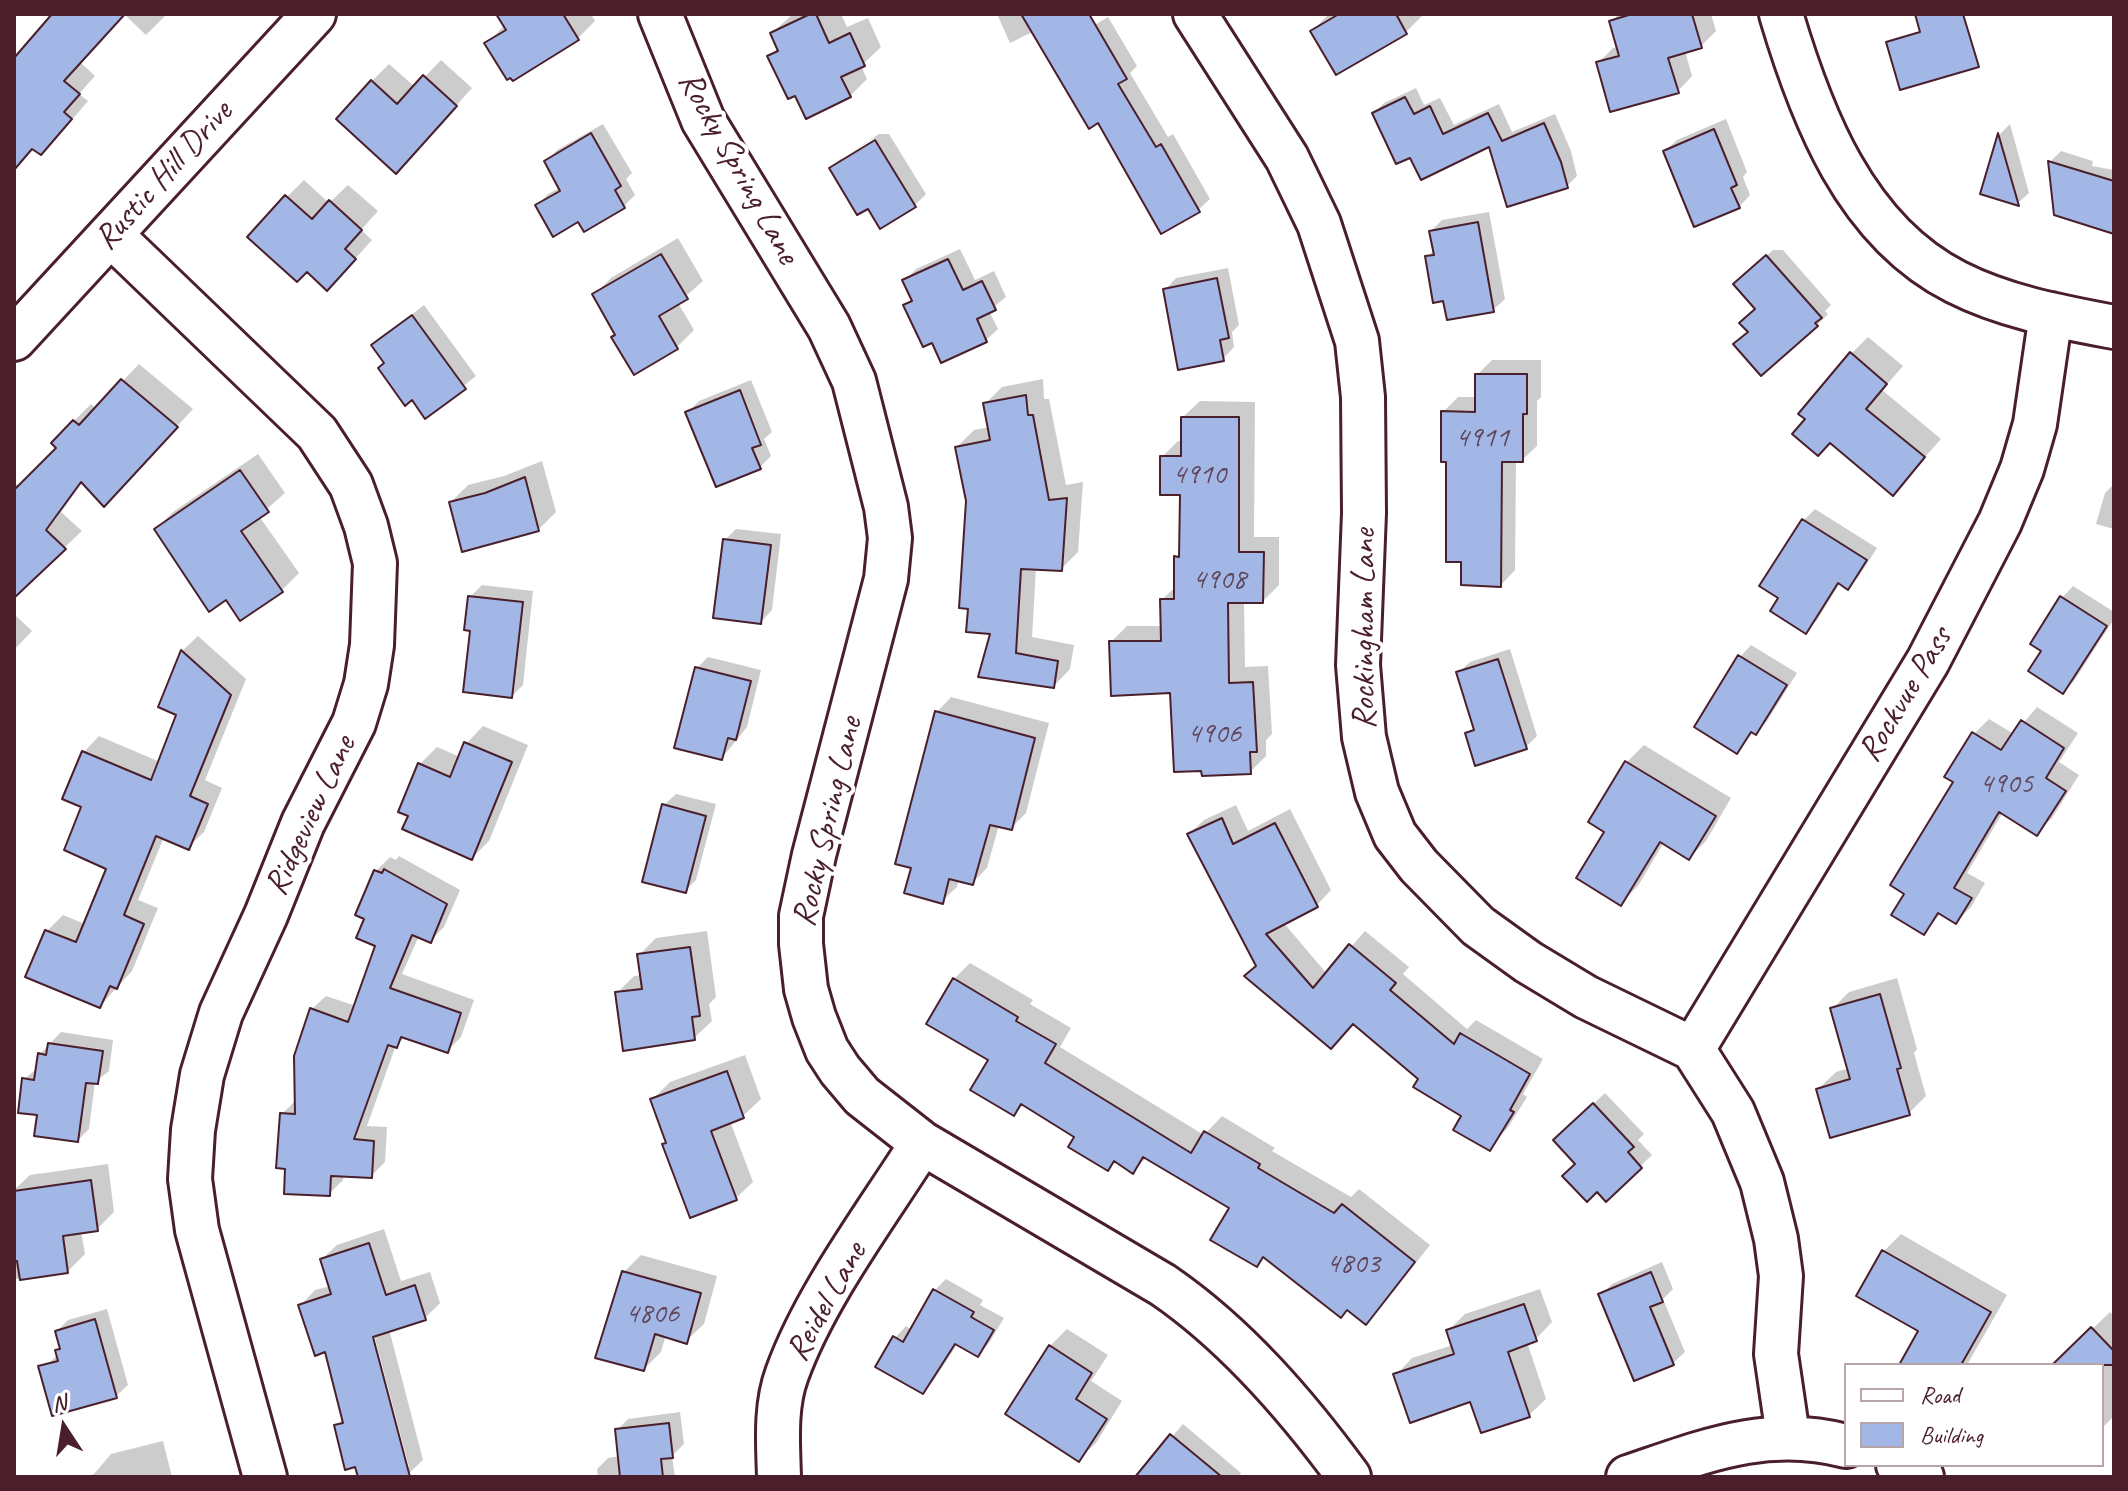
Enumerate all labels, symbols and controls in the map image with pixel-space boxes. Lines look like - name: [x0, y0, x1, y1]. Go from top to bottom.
- street label: Rocky Spring Lane: [668, 65, 808, 271]
- street label: Rustic Hill Drive: [86, 93, 242, 259]
- house number: 4911: [1455, 420, 1509, 456]
- house number: 4910: [1172, 457, 1226, 493]
- street label: Rockingham Lane: [1345, 529, 1385, 729]
- house number: 4908: [1192, 562, 1246, 598]
- street label: Rockvue Pass: [1850, 620, 1962, 770]
- street label: Rocky Spring Lane: [784, 713, 872, 931]
- house number: 4906: [1187, 716, 1241, 752]
- street label: Ridgeview Lane: [256, 730, 366, 902]
- house number: 4905: [1979, 766, 2033, 802]
- street label: Reidel Lane: [778, 1236, 876, 1368]
- house number: 4803: [1326, 1246, 1380, 1282]
- house number: 4806: [625, 1296, 679, 1332]
- legend: [1844, 1363, 2104, 1467]
- text: Road: [1920, 1380, 1960, 1410]
- north arrow: [24, 1387, 104, 1467]
- text: N: [49, 1388, 69, 1419]
- text: Building: [1920, 1420, 1983, 1450]

